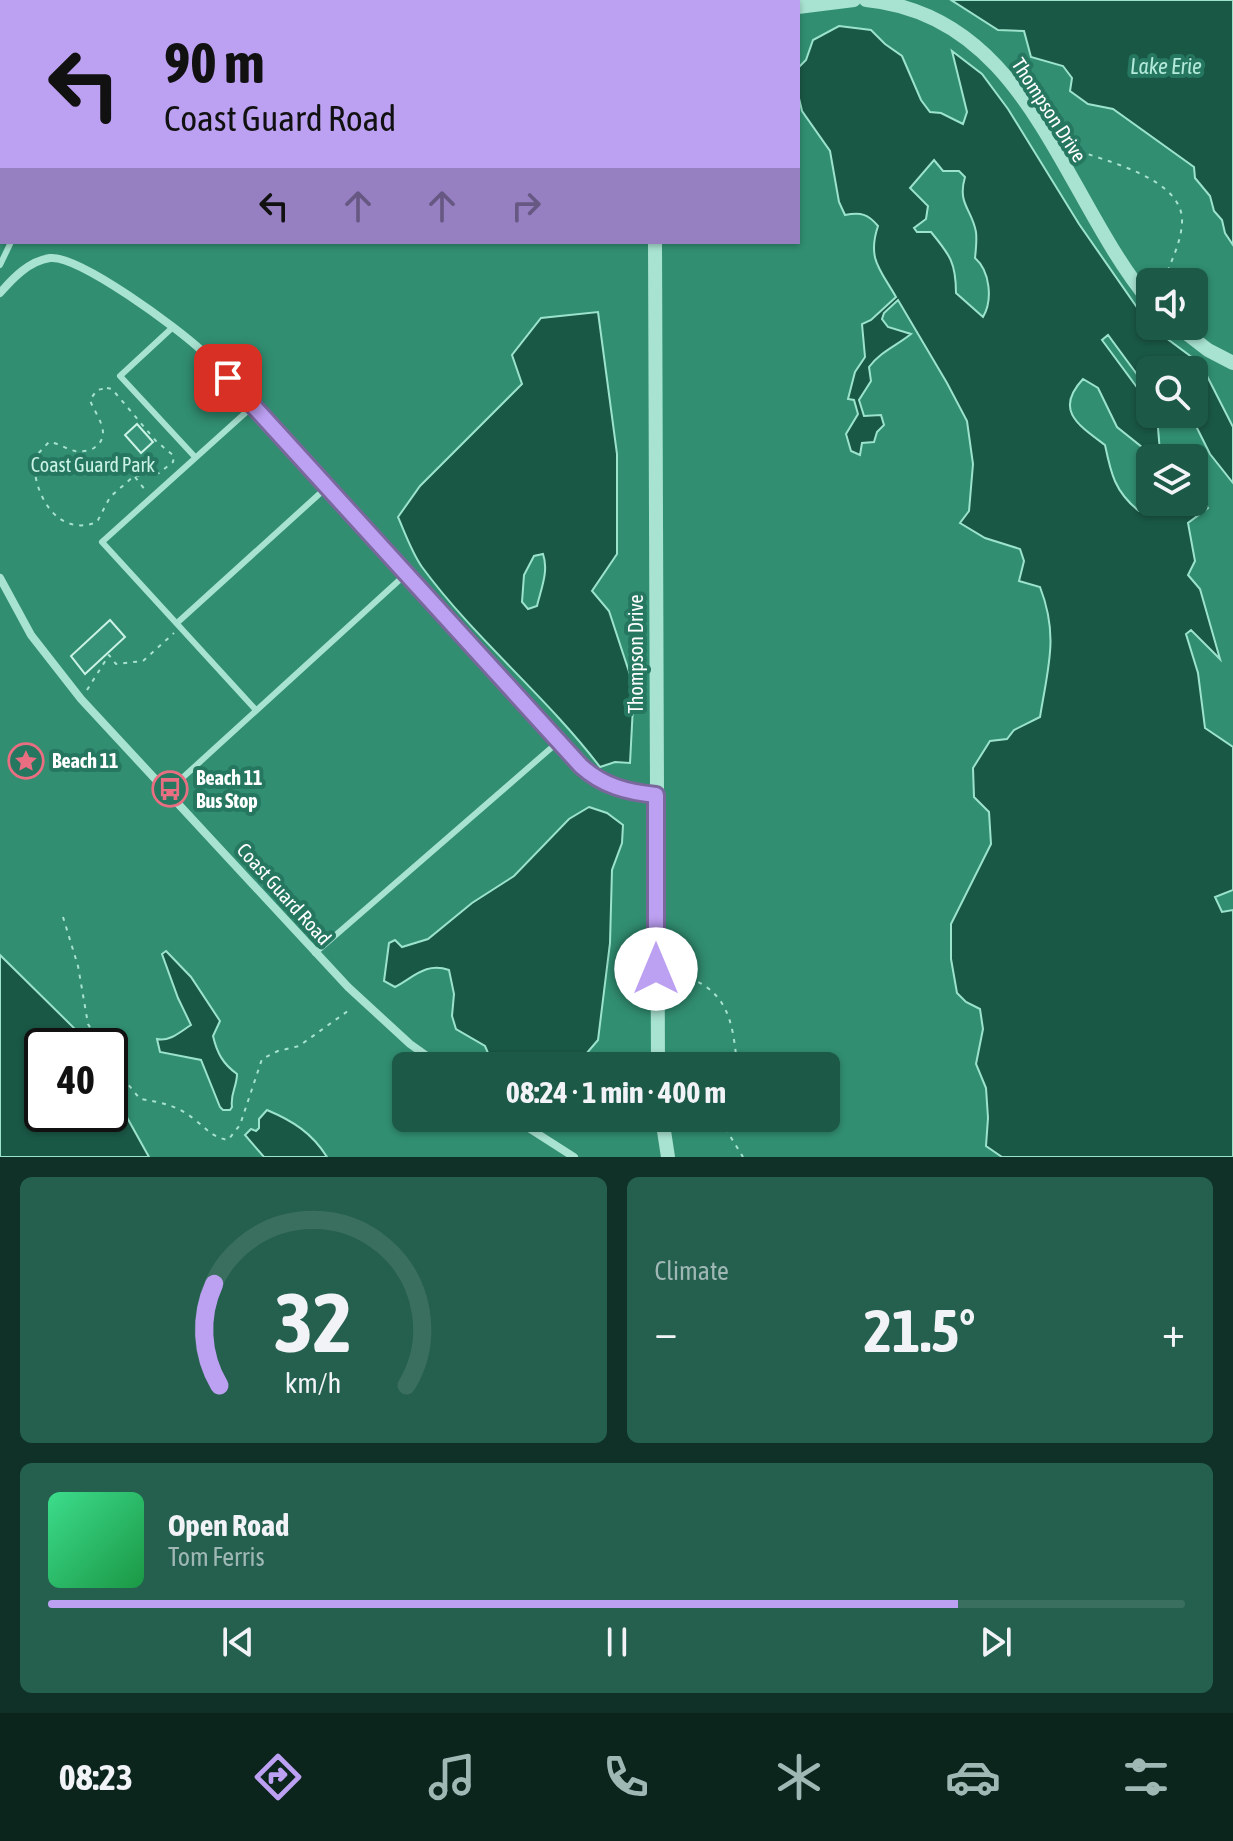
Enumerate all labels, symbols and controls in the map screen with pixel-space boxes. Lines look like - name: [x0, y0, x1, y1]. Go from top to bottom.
- text: 90 m: [164, 31, 265, 95]
- icon: left: [32, 32, 136, 136]
- water label: Lake Erie: [1130, 53, 1202, 79]
- street label: Thompson Drive: [1007, 54, 1091, 166]
- text: Coast Guard Road: [164, 97, 396, 139]
- icon: left: [252, 184, 296, 228]
- icon: ahead: [336, 184, 380, 228]
- icon: ahead: [420, 184, 464, 228]
- icon: right: [504, 184, 548, 228]
- map controls: [1136, 268, 1208, 516]
- button: sound: [1136, 268, 1208, 340]
- pin: [194, 344, 262, 412]
- icon: arrive: [206, 356, 250, 400]
- button: search: [1136, 356, 1208, 428]
- button: layers: [1136, 444, 1208, 516]
- park label: Coast Guard Park: [31, 453, 155, 476]
- street label: Thompson Drive: [624, 594, 647, 714]
- place icon: Beach 11: [7, 742, 45, 780]
- place label: Beach 11: [52, 749, 119, 772]
- place label: Beach 11 Bus Stop: [196, 766, 263, 812]
- bus stop icon: Beach 11 Bus Stop: [151, 770, 189, 808]
- street label: Coast Guard Road: [233, 838, 336, 949]
- position arrow: [614, 927, 698, 1011]
- speed limit sign: 40: [24, 1028, 128, 1132]
- text: 08:24 · 1 min · 400 m: [506, 1075, 726, 1109]
- text: Climate: [655, 1256, 729, 1286]
- text: 32: [274, 1274, 352, 1370]
- text: 21.5°: [864, 1296, 976, 1365]
- text: −: [655, 1306, 677, 1356]
- text: +: [1162, 1306, 1185, 1356]
- text: km/h: [285, 1366, 342, 1399]
- text: Open Road: [168, 1508, 289, 1542]
- text: Tom Ferris: [168, 1542, 265, 1572]
- icon: previous: [216, 1620, 260, 1664]
- icon: pause: [595, 1620, 639, 1664]
- icon: next: [974, 1620, 1018, 1664]
- icon: directions: [250, 1749, 306, 1805]
- icon: music: [424, 1749, 480, 1805]
- icon: phone: [598, 1749, 654, 1805]
- icon: climate: [771, 1749, 827, 1805]
- icon: car: [945, 1749, 1001, 1805]
- icon: filters: [1118, 1749, 1174, 1805]
- text: 08:23: [59, 1756, 133, 1798]

